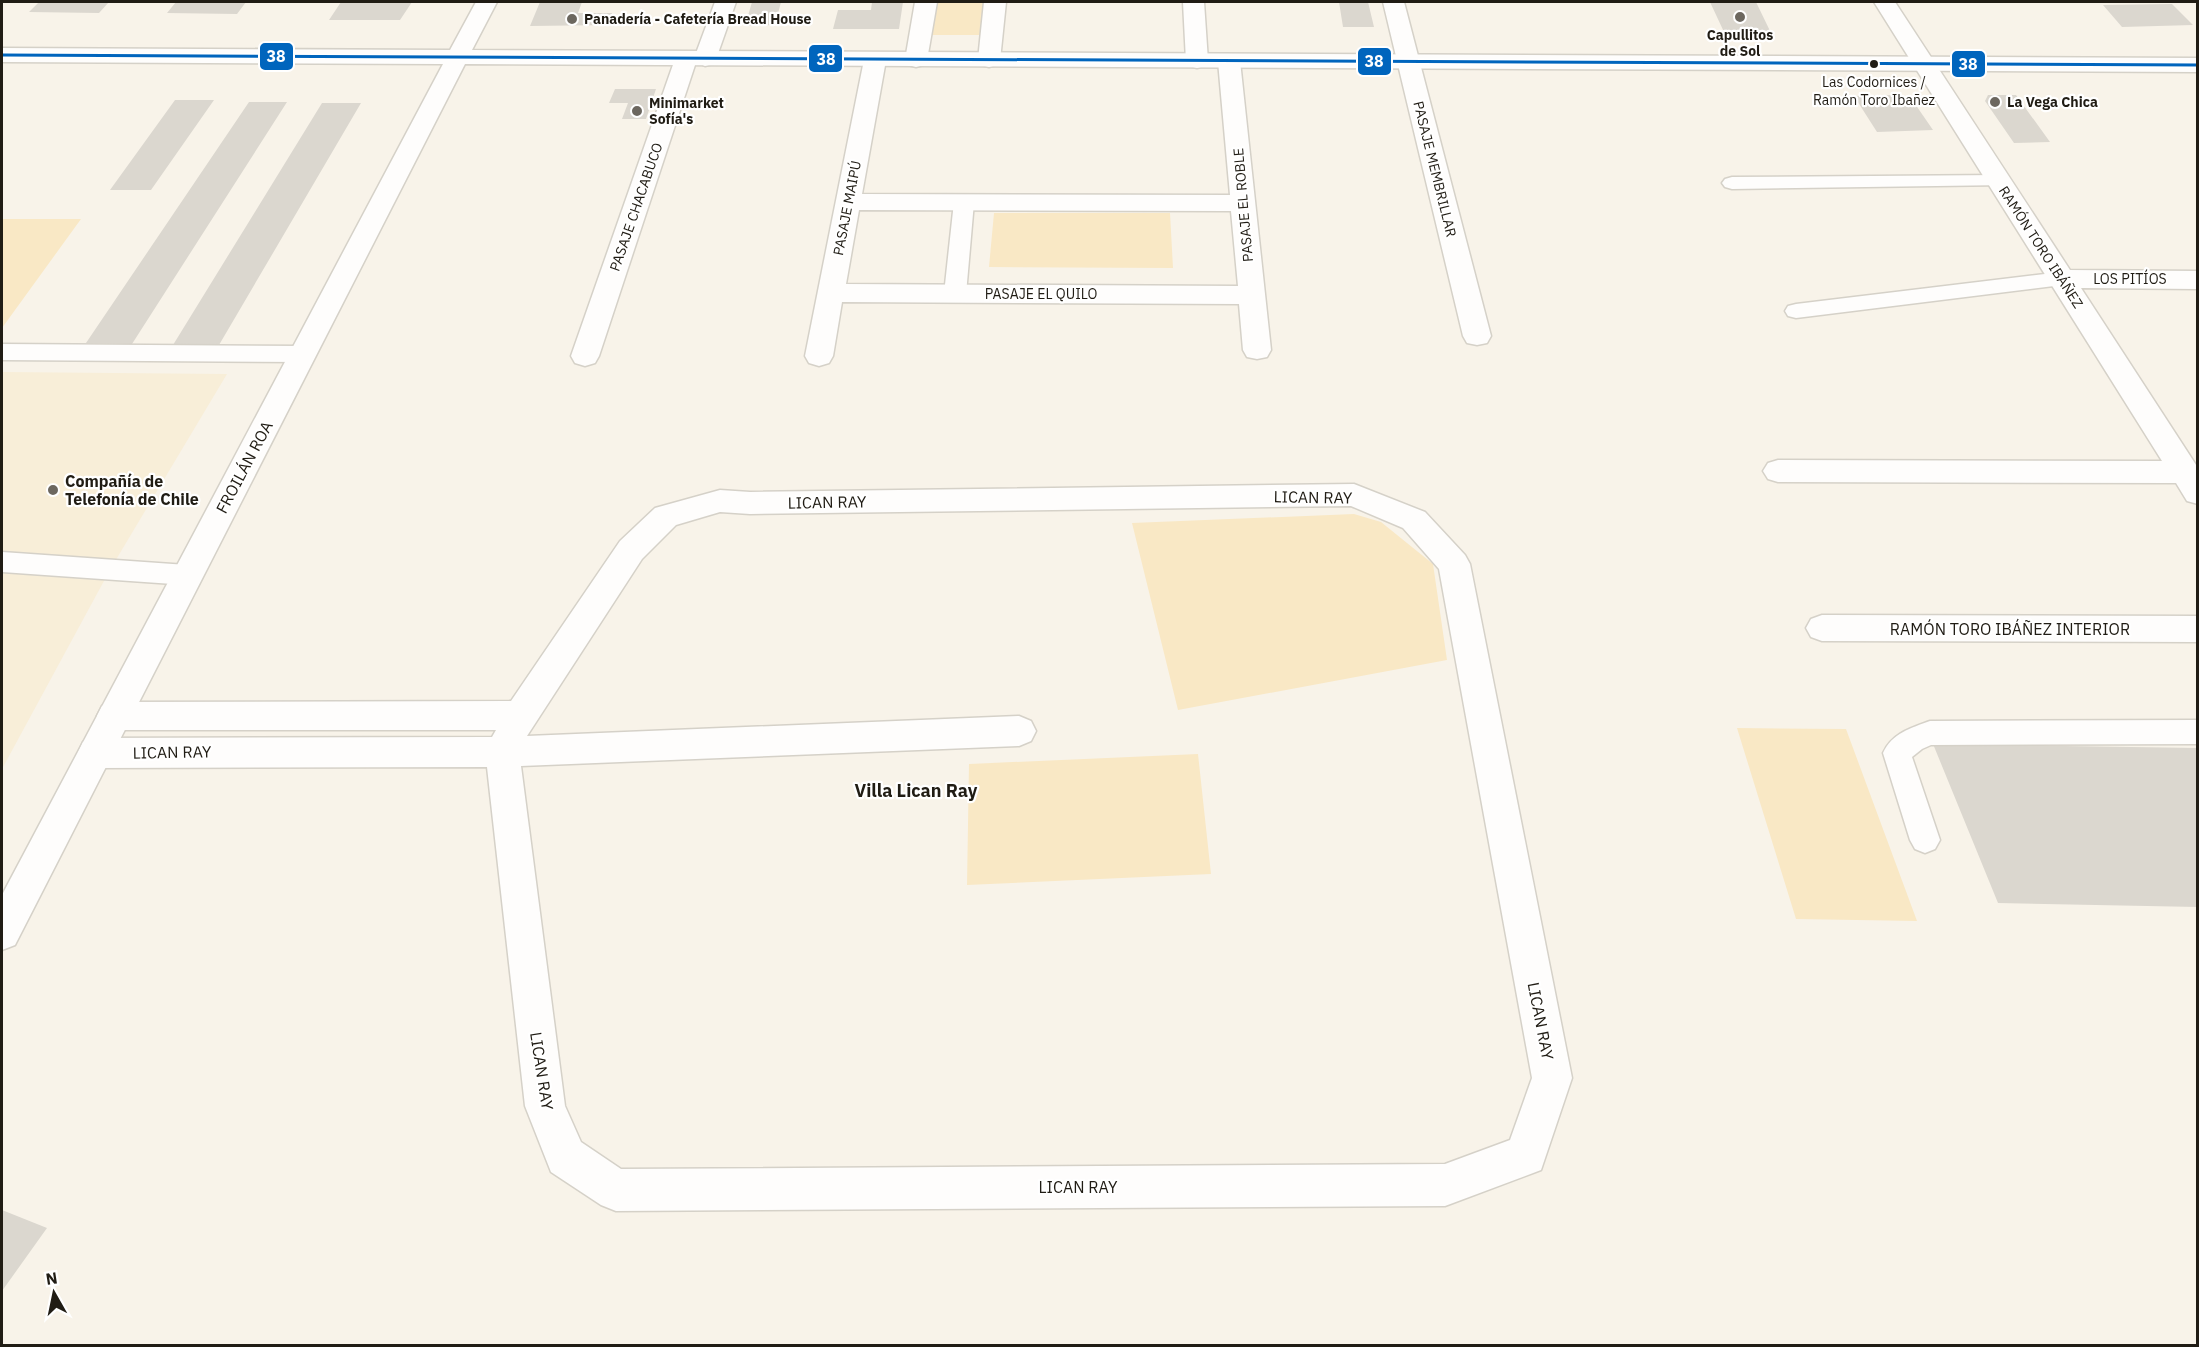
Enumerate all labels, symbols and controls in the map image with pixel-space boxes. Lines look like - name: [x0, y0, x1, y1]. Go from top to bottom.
- place label: Panadería - Cafetería Bread House: [584, 10, 812, 28]
- marker: Capullitos de Sol: [1733, 10, 1747, 24]
- marker: Panadería - Cafetería Bread House: [565, 12, 579, 26]
- place label: Capullitos de Sol: [1707, 26, 1773, 60]
- line badge: 38: [259, 42, 294, 71]
- line badge: 38: [808, 44, 843, 73]
- text: 38: [266, 46, 286, 66]
- line badge: 38: [1357, 47, 1392, 76]
- text: 38: [816, 49, 836, 69]
- line badge: 38: [1951, 50, 1986, 78]
- text: 38: [1364, 51, 1384, 71]
- text: 38: [1958, 54, 1978, 74]
- marker: Las Codornices / Ramón Toro Ibañez: [1868, 58, 1880, 70]
- place label: Las Codornices / Ramón Toro Ibañez: [1813, 73, 1936, 109]
- place label: La Vega Chica: [2007, 93, 2098, 111]
- place label: Minimarket Sofía's: [649, 94, 724, 128]
- marker: La Vega Chica: [1988, 95, 2002, 109]
- street label: PASAJE MEMBRILLAR: [1409, 99, 1461, 239]
- marker: Minimarket Sofía's: [630, 104, 644, 118]
- street label: PASAJE CHACABUCO: [606, 140, 666, 274]
- street label: PASAJE EL ROBLE: [1229, 147, 1257, 263]
- street label: PASAJE MAIPÚ: [828, 159, 865, 257]
- street label: RAMÓN TORO IBÁÑEZ: [1995, 182, 2088, 311]
- street label: LOS PITÍOS: [2093, 269, 2167, 288]
- street label: PASAJE EL QUILO: [985, 285, 1097, 303]
- street label: FROILÁN ROA: [210, 417, 277, 517]
- place label: Compañía de Telefonía de Chile: [65, 471, 199, 509]
- marker: Compañía de Telefonía de Chile: [46, 483, 60, 497]
- street label: LICAN RAY: [1273, 486, 1353, 508]
- street label: LICAN RAY: [787, 491, 867, 513]
- street label: RAMÓN TORO IBÁÑEZ INTERIOR: [1890, 618, 2130, 639]
- street label: LICAN RAY: [132, 741, 212, 763]
- district label: Villa Lican Ray: [855, 779, 978, 802]
- street label: LICAN RAY: [1524, 980, 1558, 1062]
- street label: LICAN RAY: [526, 1031, 558, 1112]
- street label: LICAN RAY: [1039, 1177, 1118, 1197]
- north arrow: [24, 1263, 84, 1323]
- text: N: [44, 1267, 59, 1289]

